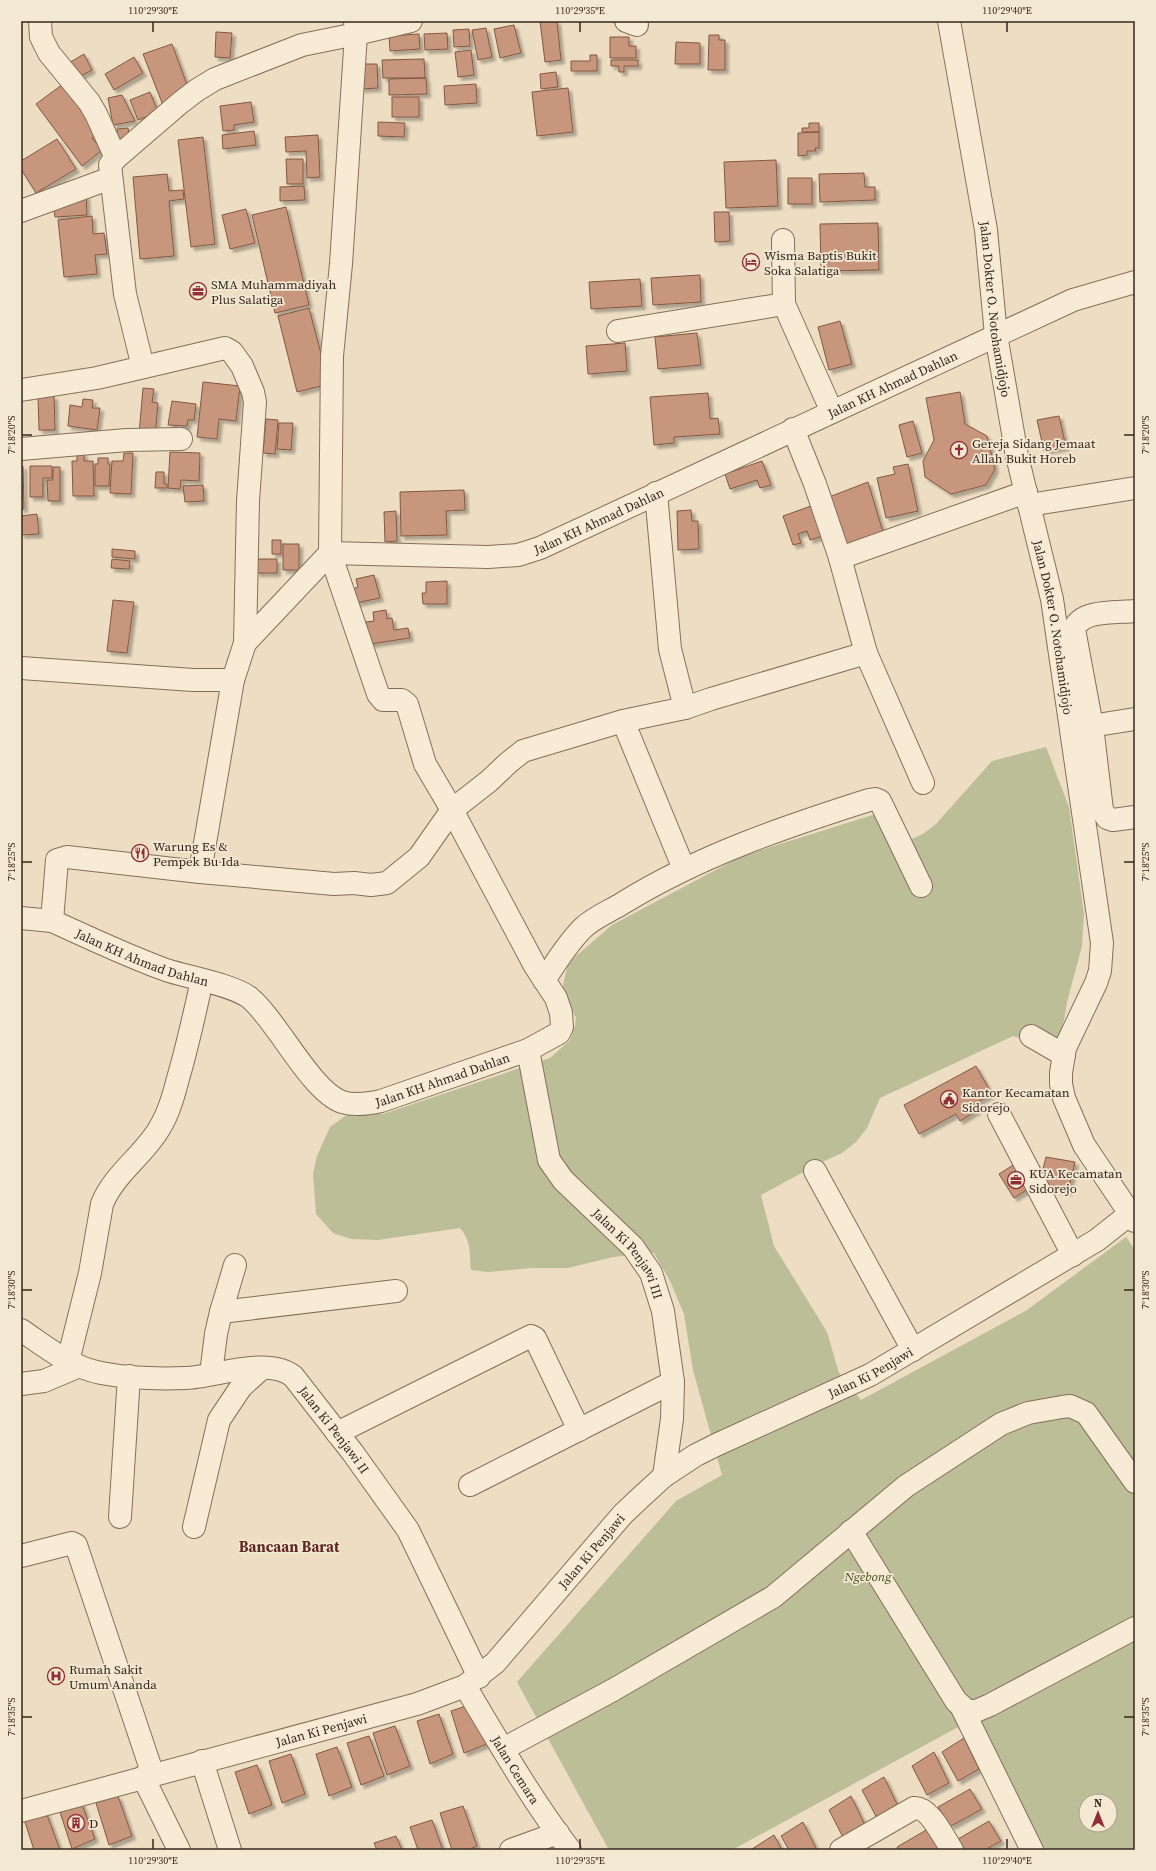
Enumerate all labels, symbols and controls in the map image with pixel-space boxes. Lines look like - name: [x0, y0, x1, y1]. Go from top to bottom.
- text: 110°29'30"E: [128, 4, 178, 17]
- text: 110°29'35"E: [555, 4, 605, 17]
- text: 110°29'40"E: [982, 4, 1032, 17]
- street label: Jalan Dokter O. Notohamidjojo: [976, 219, 1015, 398]
- place label: Wisma Baptis Bukit Soka Salatiga: [764, 247, 877, 279]
- hotel icon: Wisma Baptis Bukit Soka Salatiga: [741, 252, 761, 272]
- place label: SMA Muhammadiyah Plus Salatiga: [211, 276, 336, 308]
- office icon: SMA Muhammadiyah Plus Salatiga: [188, 281, 208, 301]
- street label: Jalan KH Ahmad Dahlan: [824, 346, 960, 422]
- text: 7°18'20"S: [5, 416, 18, 454]
- text: 7°18'20"S: [1139, 416, 1152, 454]
- place label: Gereja Sidang Jemaat Allah Bukit Horeb: [972, 435, 1096, 467]
- church icon: Gereja Sidang Jemaat Allah Bukit Horeb: [949, 440, 969, 460]
- street label: Jalan KH Ahmad Dahlan: [531, 483, 666, 558]
- street label: Jalan Dokter O. Notohamidjojo: [1029, 537, 1077, 716]
- place label: Warung Es & Pempek Bu Ida: [153, 838, 240, 870]
- text: 7°18'25"S: [5, 843, 18, 881]
- restaurant icon: Warung Es & Pempek Bu Ida: [130, 843, 150, 863]
- text: 7°18'25"S: [1139, 843, 1152, 881]
- street label: Jalan KH Ahmad Dahlan: [72, 924, 211, 990]
- street label: Jalan KH Ahmad Dahlan: [373, 1048, 512, 1111]
- place label: Kantor Kecamatan Sidorejo: [962, 1084, 1070, 1116]
- public building icon: Kantor Kecamatan Sidorejo: [939, 1089, 959, 1109]
- place label: KUA Kecamatan Sidorejo: [1029, 1165, 1123, 1197]
- office icon: KUA Kecamatan Sidorejo: [1006, 1170, 1026, 1190]
- street label: Jalan Ki Penjawi III: [588, 1204, 667, 1301]
- text: 7°18'30"S: [5, 1271, 18, 1309]
- text: 7°18'30"S: [1139, 1271, 1152, 1309]
- street label: Jalan Ki Penjawi: [824, 1343, 916, 1402]
- street label: Jalan Ki Penjawi II: [295, 1381, 373, 1477]
- street label: Jalan Ki Penjawi: [554, 1510, 628, 1593]
- district label: Bancaan Barat: [239, 1536, 340, 1557]
- park label: Ngebong: [843, 1568, 892, 1585]
- place label: Rumah Sakit Umum Ananda: [69, 1661, 157, 1693]
- hospital icon: Rumah Sakit Umum Ananda: [46, 1666, 66, 1686]
- text: 7°18'35"S: [5, 1698, 18, 1736]
- text: 7°18'35"S: [1139, 1698, 1152, 1736]
- street label: Jalan Ki Penjawi: [273, 1709, 369, 1751]
- street label: Jalan Cemara: [487, 1731, 544, 1808]
- north arrow: [1078, 1793, 1118, 1833]
- text: N: [1094, 1796, 1102, 1811]
- building icon: D: [66, 1813, 86, 1833]
- place label: D: [89, 1815, 98, 1832]
- text: 110°29'30"E: [128, 1854, 178, 1867]
- text: 110°29'35"E: [555, 1854, 605, 1867]
- text: 110°29'40"E: [982, 1854, 1032, 1867]

